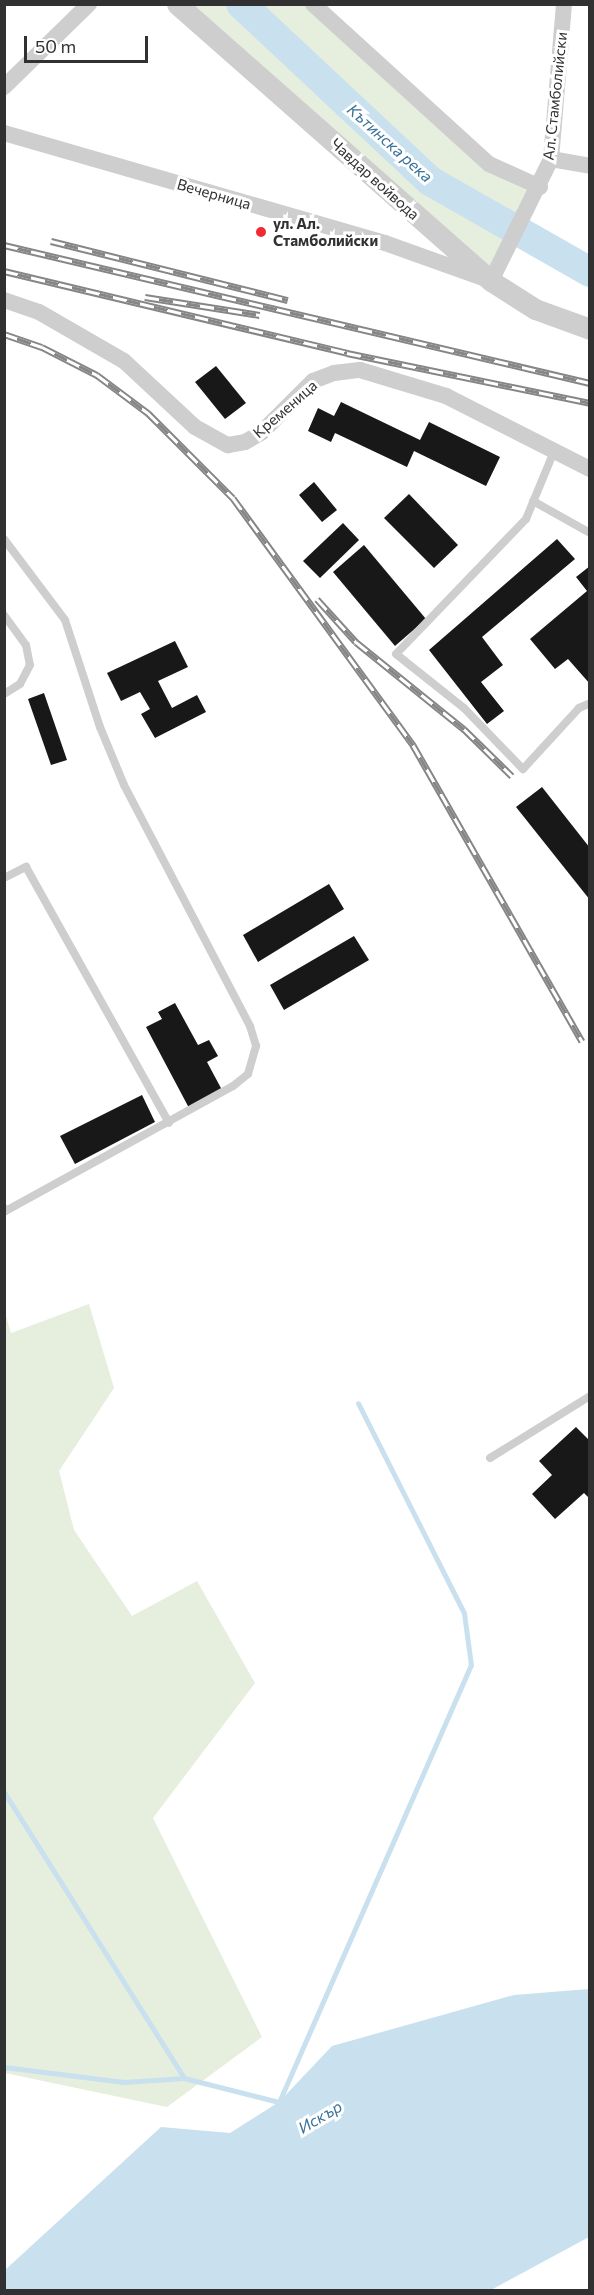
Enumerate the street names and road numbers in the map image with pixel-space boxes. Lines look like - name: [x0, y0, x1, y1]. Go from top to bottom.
- street label: Ал. Стамболийски: [539, 31, 571, 161]
- street label: Чавдар войвода: [327, 135, 423, 223]
- street label: Вечерница: [175, 175, 253, 213]
- street label: Кременица: [249, 376, 321, 442]

